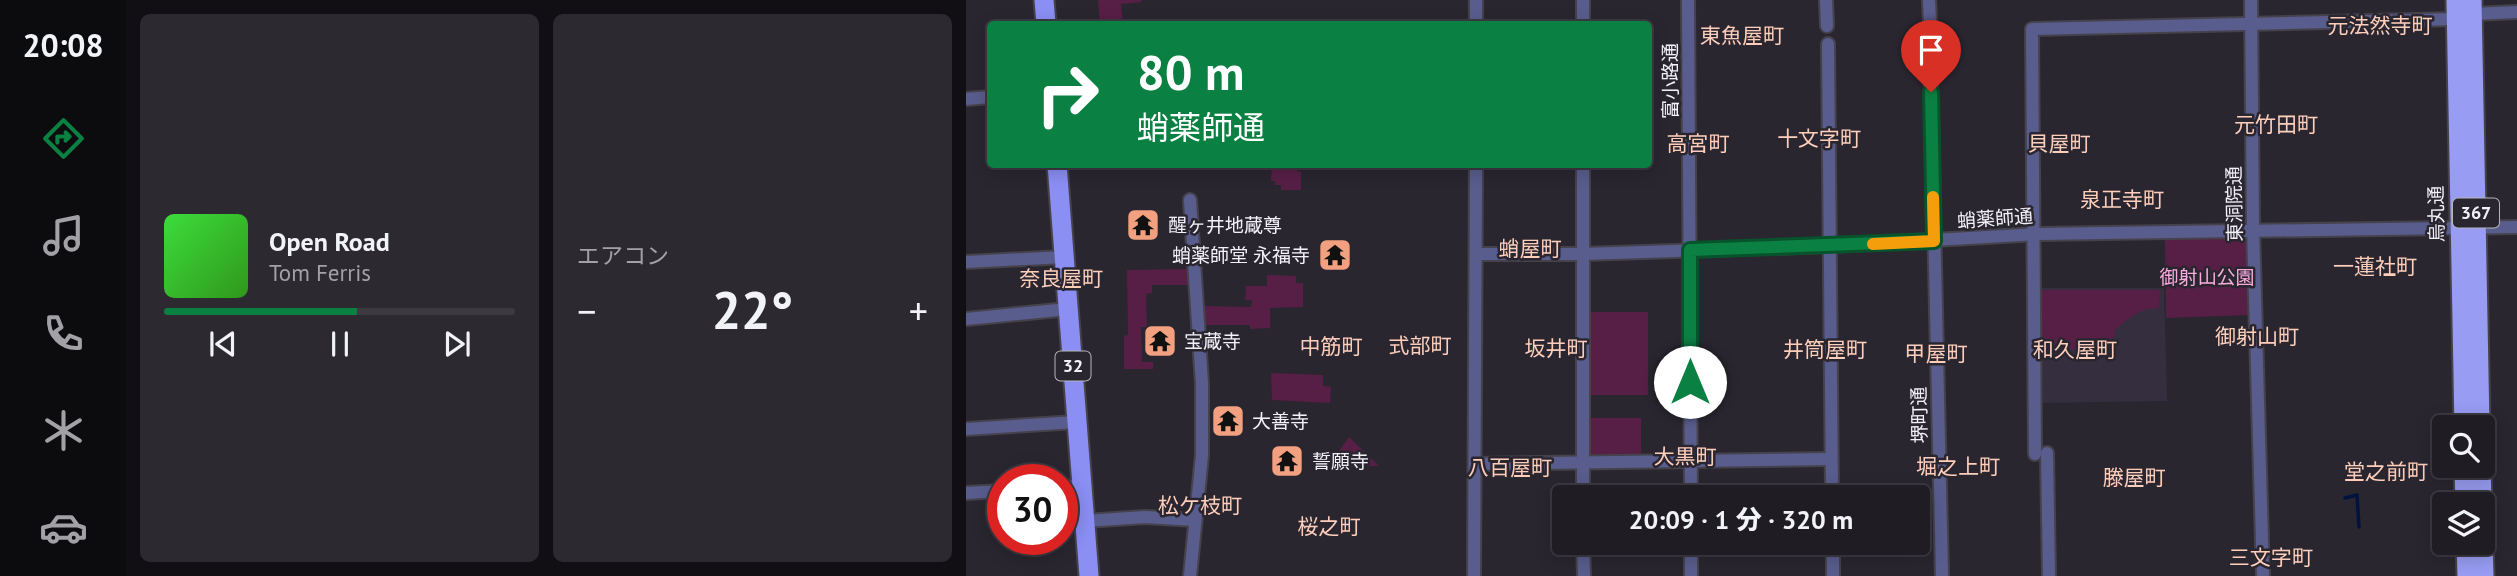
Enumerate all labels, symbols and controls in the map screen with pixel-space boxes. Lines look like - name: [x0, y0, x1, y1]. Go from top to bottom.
- district label: 元法然寺町: [2328, 12, 2433, 39]
- pin: [1901, 20, 1961, 92]
- district label: 東魚屋町: [1700, 22, 1784, 49]
- text: 20:08: [22, 24, 104, 66]
- icon: arrive: [1912, 31, 1950, 69]
- text: 80 m: [1137, 40, 1244, 104]
- street label: 富小路通: [1658, 43, 1682, 119]
- icon: right: [1022, 49, 1113, 140]
- text: 蛸薬師通: [1137, 106, 1265, 148]
- district label: 元竹田町: [2234, 111, 2318, 138]
- icon: directions: [39, 114, 88, 163]
- district label: 十文字町: [1777, 125, 1861, 152]
- district label: 高宮町: [1667, 130, 1730, 157]
- district label: 貝屋町: [2028, 130, 2091, 157]
- street label: 東洞院通: [2221, 166, 2247, 242]
- street label: 烏丸通: [2424, 185, 2448, 243]
- district label: 泉正寺町: [2080, 186, 2164, 213]
- road number: 367: [2453, 198, 2499, 228]
- street label: 蛸薬師通: [1956, 203, 2034, 233]
- temple icon: 醒ヶ井地蔵尊: [1124, 206, 1162, 244]
- icon: music: [39, 211, 88, 260]
- place label: 醒ヶ井地蔵尊: [1168, 213, 1282, 237]
- text: Open Road: [269, 225, 390, 258]
- district label: 蛸屋町: [1499, 235, 1562, 262]
- temple icon: 蛸薬師堂 永福寺: [1316, 236, 1354, 274]
- text: エアコン: [577, 241, 669, 270]
- place label: 蛸薬師堂 永福寺: [1172, 243, 1310, 267]
- district label: 一蓮社町: [2333, 253, 2417, 280]
- text: Tom Ferris: [269, 258, 371, 287]
- district label: 奈良屋町: [1019, 265, 1103, 292]
- park label: 御射山公園: [2159, 265, 2255, 289]
- text: 22°: [712, 276, 793, 343]
- text: −: [577, 286, 596, 335]
- text: +: [909, 286, 928, 335]
- icon: phone: [39, 309, 88, 358]
- temple icon: 宝蔵寺: [1141, 322, 1179, 360]
- district label: 御射山町: [2215, 323, 2299, 350]
- icon: previous: [204, 325, 242, 363]
- icon: pause: [321, 325, 359, 363]
- icon: next: [438, 325, 476, 363]
- place label: 宝蔵寺: [1184, 329, 1241, 353]
- district label: 式部町: [1389, 332, 1452, 359]
- district label: 中筋町: [1300, 333, 1363, 360]
- district label: 坂井町: [1525, 335, 1588, 362]
- district label: 井筒屋町: [1783, 336, 1867, 363]
- district label: 和久屋町: [2033, 336, 2117, 363]
- district label: 甲屋町: [1905, 340, 1968, 367]
- position arrow: [1653, 345, 1727, 419]
- road number: 32: [1056, 352, 1090, 380]
- street label: 堺町通: [1907, 386, 1931, 444]
- temple icon: 大善寺: [1209, 402, 1247, 440]
- icon: climate: [39, 406, 88, 455]
- place label: 大善寺: [1252, 409, 1309, 433]
- map controls: [2432, 415, 2495, 555]
- button: search: [2432, 415, 2495, 478]
- temple icon: 誓願寺: [1268, 442, 1306, 480]
- district label: 大黒町: [1654, 443, 1717, 470]
- place label: 誓願寺: [1312, 449, 1369, 473]
- district label: 堀之上町: [1916, 453, 2000, 480]
- district label: 八百屋町: [1468, 454, 1552, 481]
- district label: 堂之前町: [2344, 458, 2428, 485]
- speed limit sign: 30: [987, 464, 1078, 555]
- district label: 滕屋町: [2103, 464, 2166, 491]
- district label: 松ケ枝町: [1158, 492, 1242, 519]
- button: layers: [2432, 492, 2495, 555]
- icon: car: [39, 503, 88, 552]
- text: 20:09 · 1 分 · 320 m: [1629, 503, 1853, 536]
- district label: 桜之町: [1298, 513, 1361, 540]
- district label: 三文字町: [2229, 544, 2313, 571]

